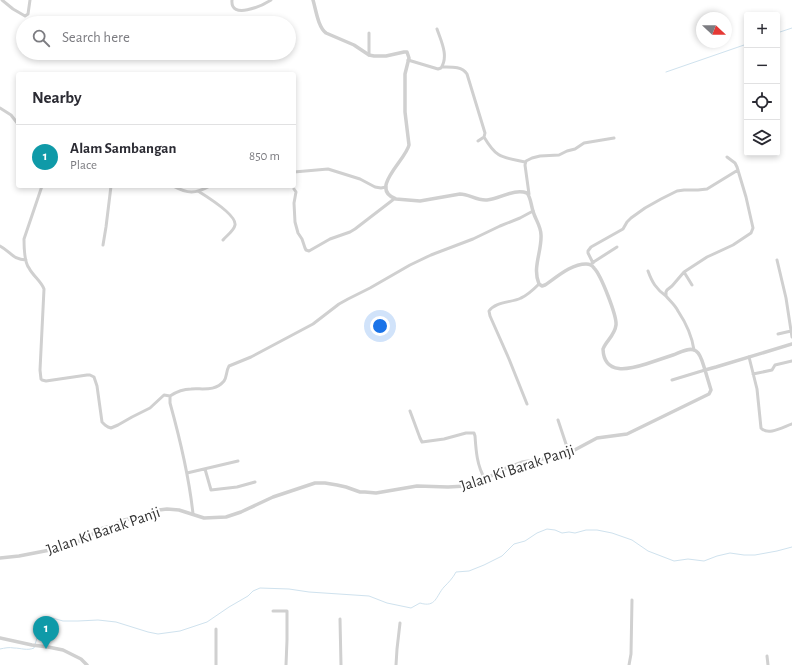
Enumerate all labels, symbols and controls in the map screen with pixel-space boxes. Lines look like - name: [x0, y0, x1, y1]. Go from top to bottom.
- north arrow: [696, 12, 732, 48]
- map controls: [744, 12, 780, 156]
- button: +: [744, 12, 780, 48]
- search box: [16, 16, 296, 60]
- icon: search: [30, 27, 52, 49]
- text: Search here: [62, 30, 130, 45]
- button: −: [744, 48, 780, 84]
- button: locate: [744, 84, 780, 120]
- text: Nearby: [32, 89, 82, 106]
- button: layers: [744, 120, 780, 156]
- text: Alam Sambangan: [70, 141, 176, 156]
- text: 1: [43, 150, 47, 163]
- text: 850 m: [249, 150, 280, 163]
- text: Place: [70, 159, 97, 172]
- your location: [370, 316, 390, 336]
- street label: Jalan Ki Barak Panji: [458, 442, 577, 495]
- street label: Jalan Ki Barak Panji: [44, 504, 163, 559]
- pin: 1: [33, 616, 59, 649]

